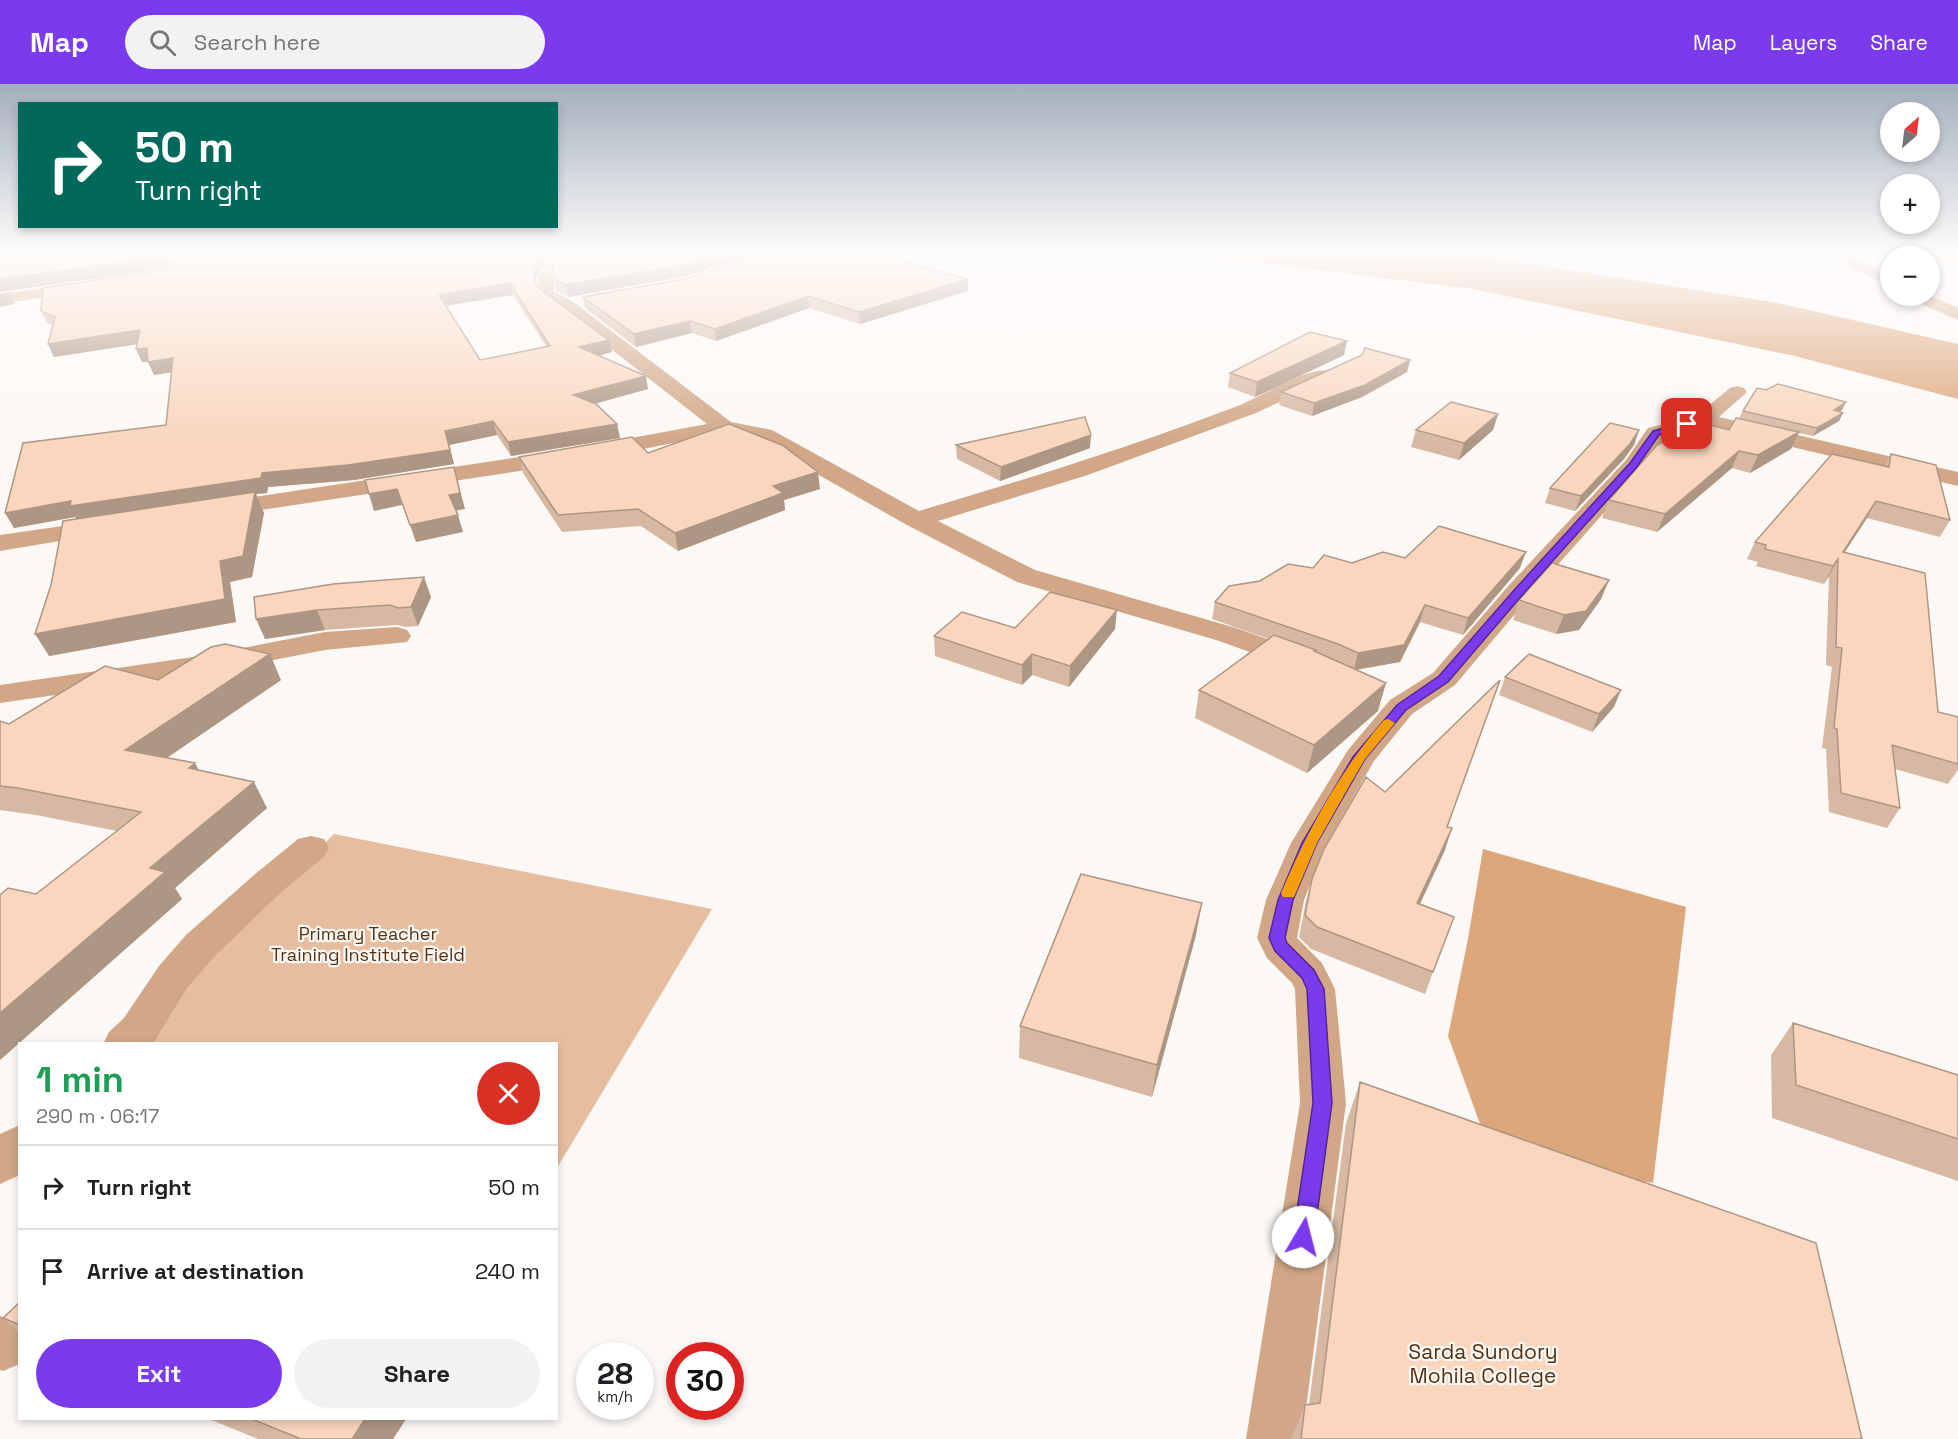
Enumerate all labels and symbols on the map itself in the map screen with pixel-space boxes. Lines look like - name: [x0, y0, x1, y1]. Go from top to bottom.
- north arrow: [1880, 102, 1940, 162]
- pin: [1661, 398, 1712, 449]
- park label: Primary Teacher Training Institute Field: [271, 922, 465, 966]
- position arrow: [1271, 1205, 1335, 1269]
- park label: Sarda Sundory Mohila College: [1408, 1338, 1558, 1389]
- speed limit sign: 30: [666, 1342, 744, 1420]

